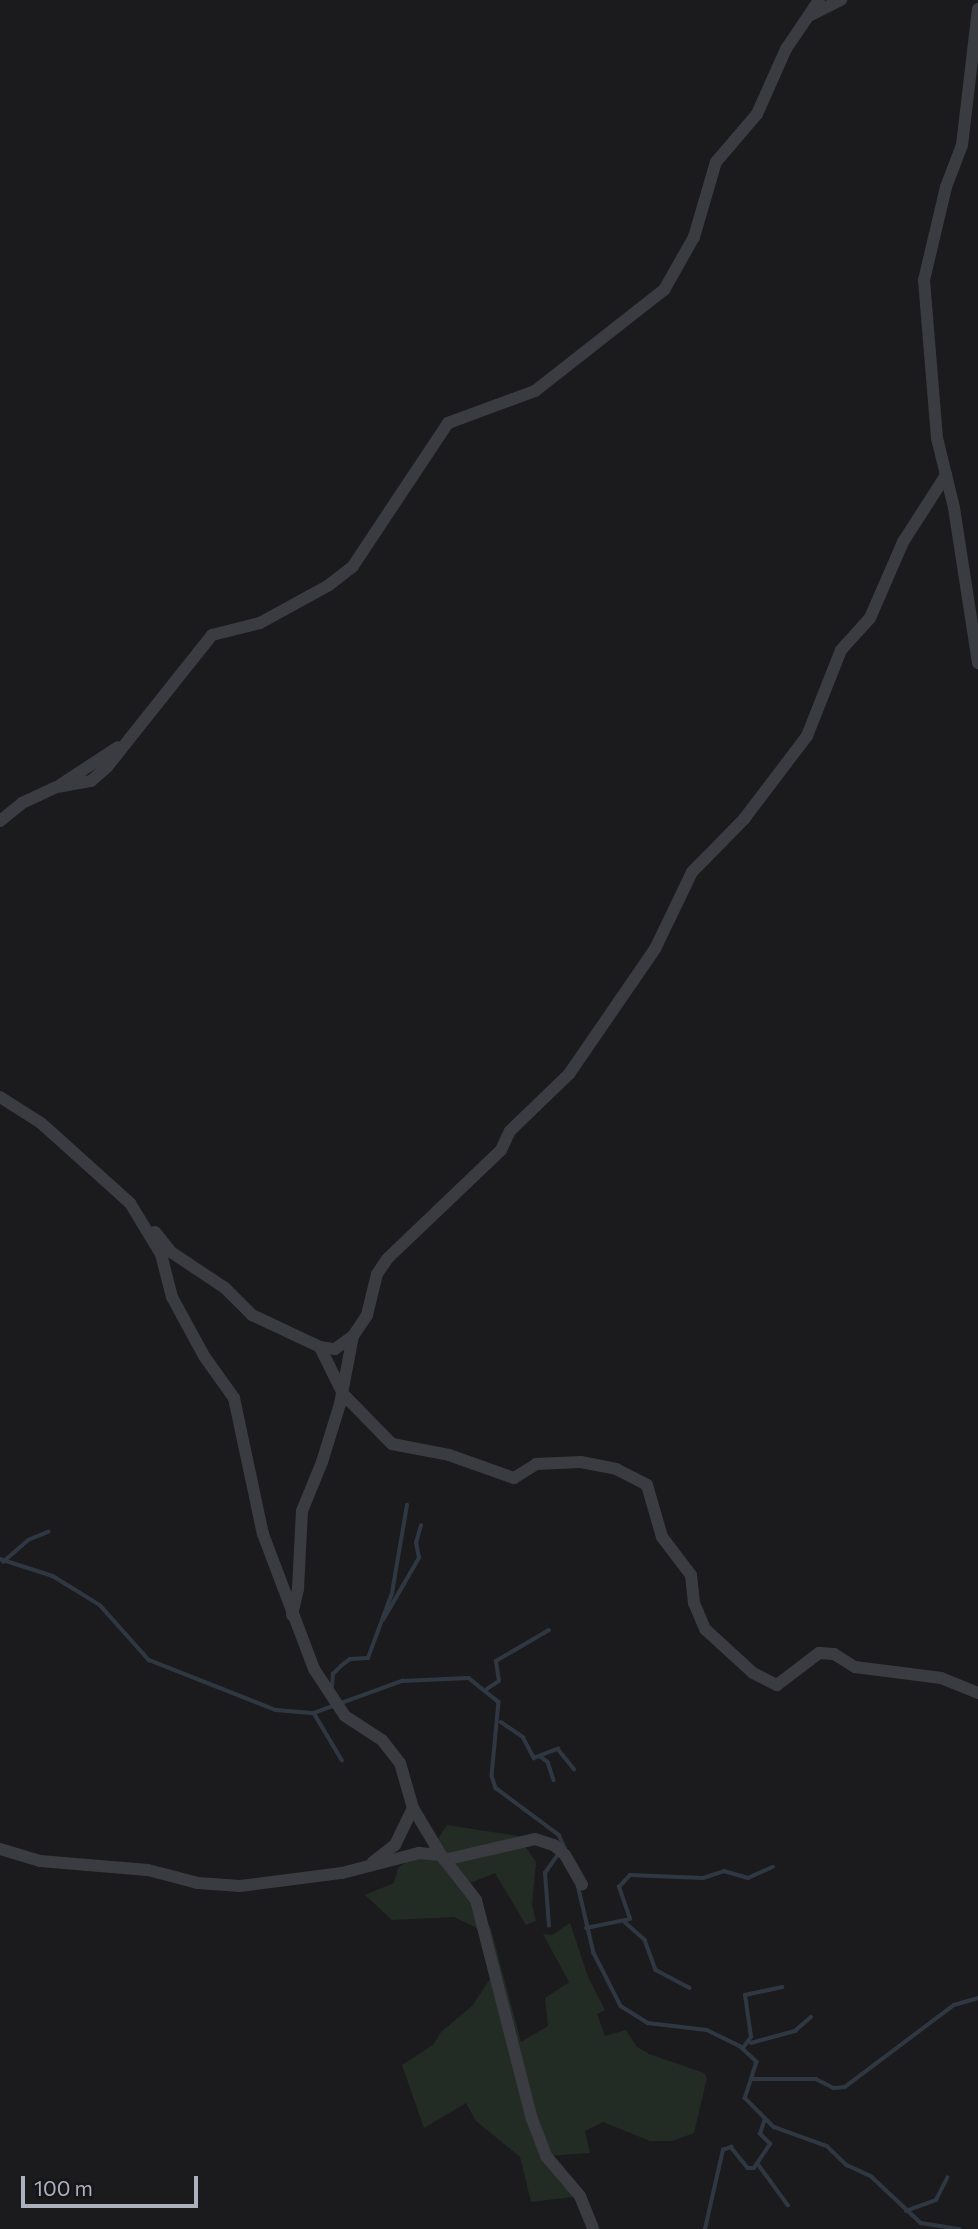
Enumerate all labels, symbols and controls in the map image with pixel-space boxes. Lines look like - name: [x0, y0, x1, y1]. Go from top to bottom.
- scale bar: [24, 2162, 201, 2206]
- text: 100 m: [34, 2175, 93, 2200]

